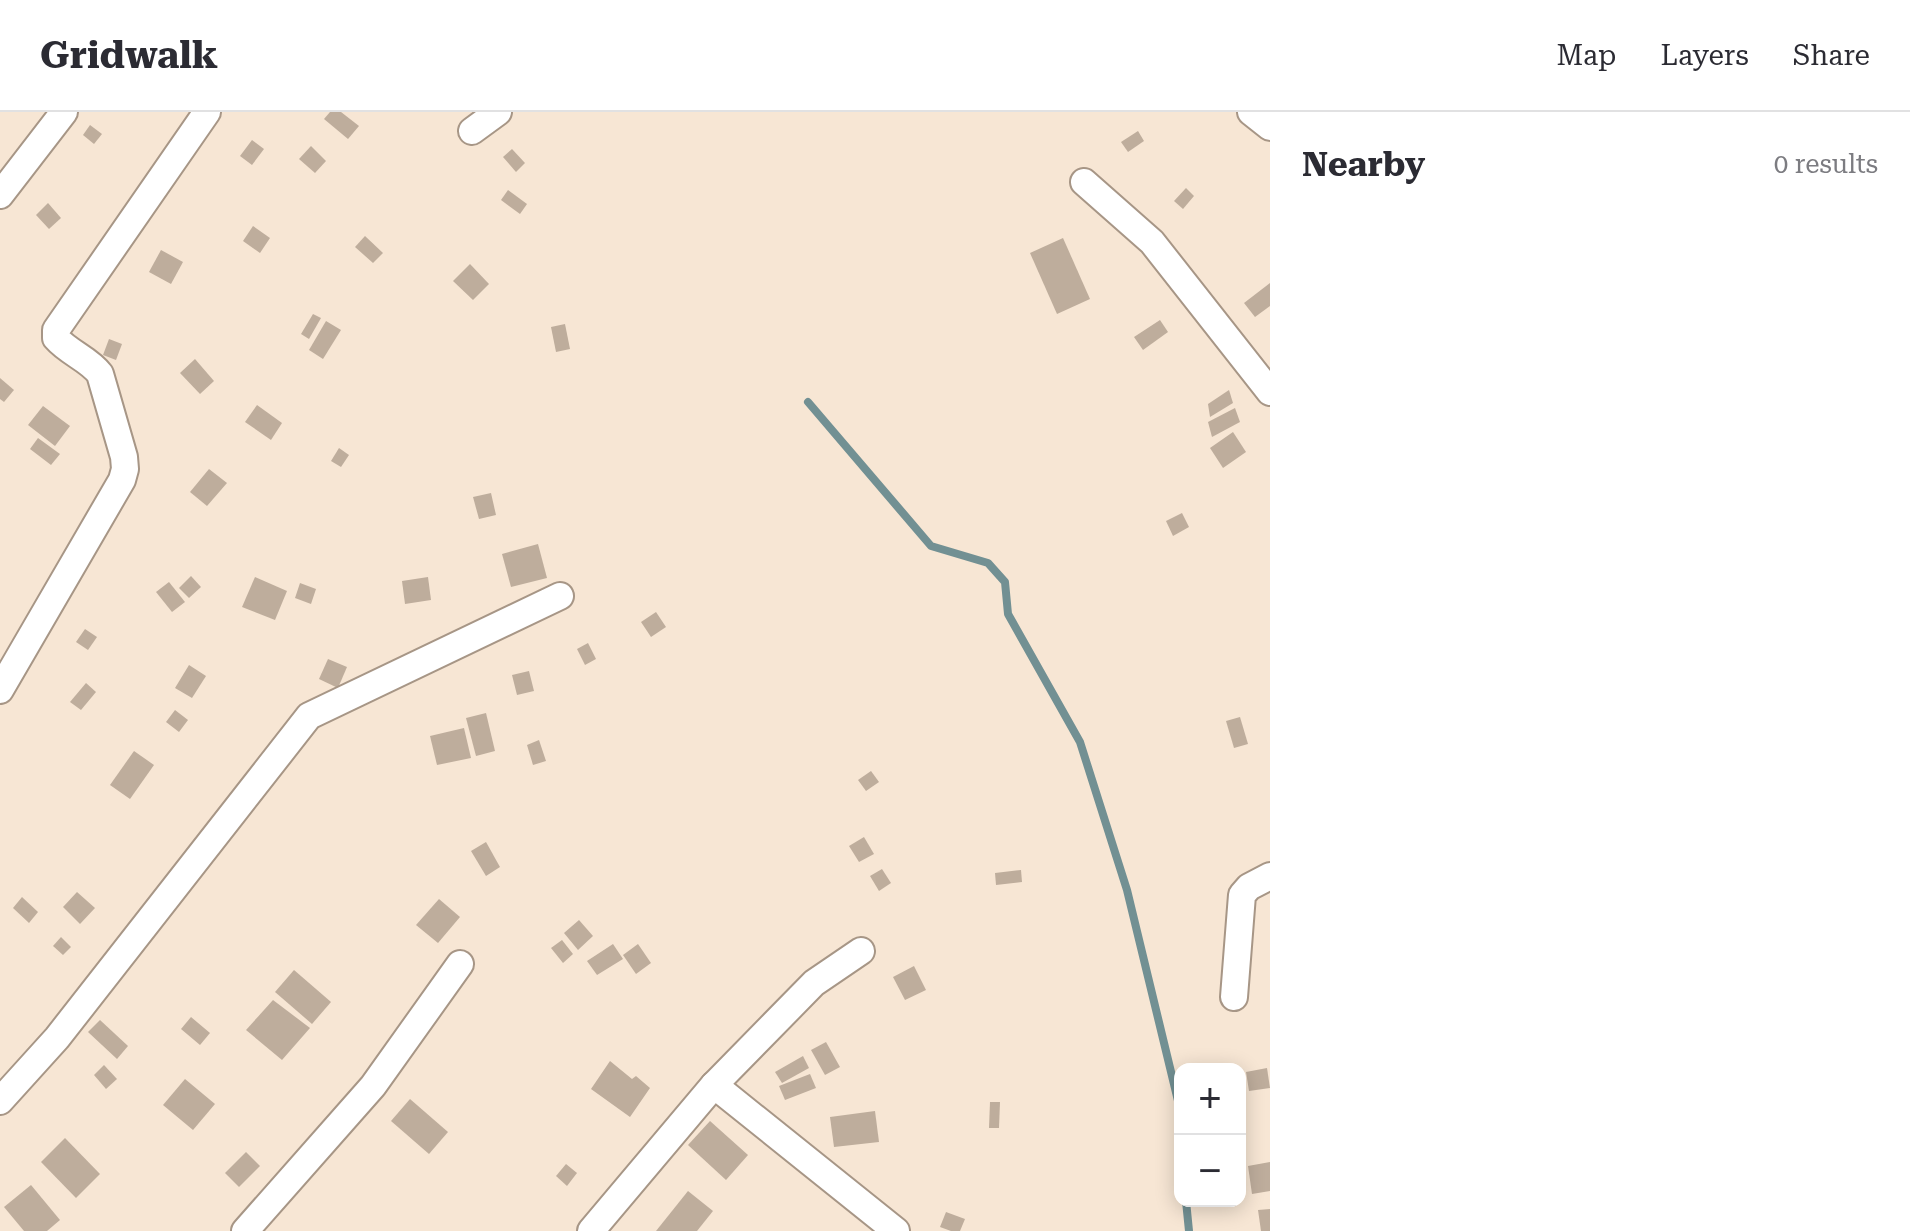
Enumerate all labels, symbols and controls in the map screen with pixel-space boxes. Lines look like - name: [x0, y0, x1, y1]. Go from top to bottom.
- text: Gridwalk: [40, 33, 218, 77]
- text: Map: [1557, 39, 1616, 72]
- text: Layers: [1660, 39, 1749, 72]
- text: Share: [1793, 39, 1870, 72]
- text: Nearby: [1302, 144, 1425, 184]
- text: 0 results: [1774, 149, 1878, 179]
- map controls: [1174, 1063, 1246, 1207]
- button: +: [1174, 1063, 1246, 1135]
- button: −: [1174, 1135, 1246, 1207]

